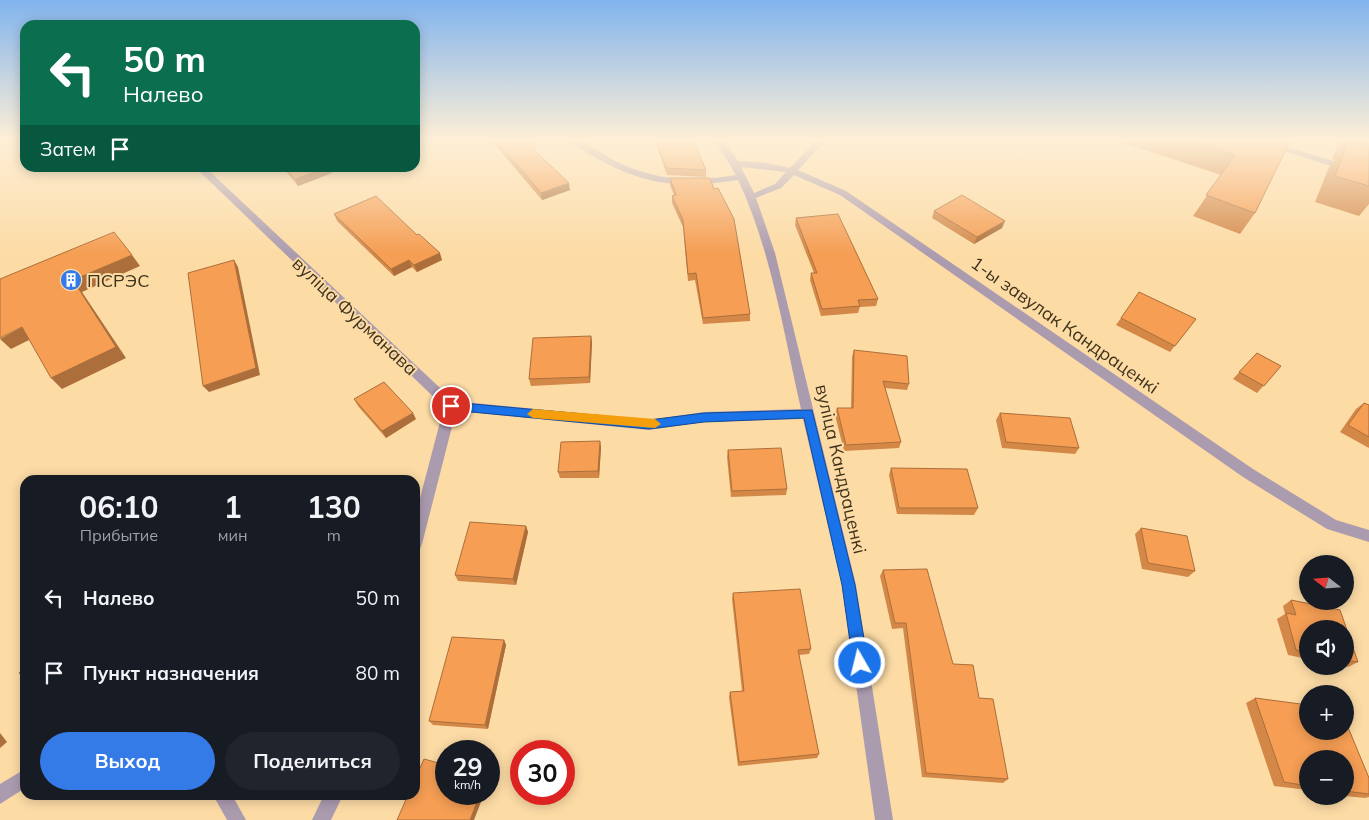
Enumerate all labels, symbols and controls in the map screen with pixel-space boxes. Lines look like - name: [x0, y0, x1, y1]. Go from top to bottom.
- text: 50 m: [123, 37, 206, 81]
- icon: left: [40, 40, 105, 105]
- text: Налево: [123, 80, 203, 108]
- icon: arrive: [106, 135, 134, 163]
- text: Затем: [40, 137, 96, 161]
- street label: 1-ы завулак Кандраценкі: [967, 251, 1163, 399]
- street label: вуліца Фурманава: [287, 252, 423, 380]
- building icon: ПСРЭС: [59, 268, 83, 292]
- place label: ПСРЭС: [87, 269, 150, 292]
- street label: вуліца Кандраценкі: [810, 382, 872, 556]
- pin: [430, 385, 472, 427]
- icon: arrive: [437, 392, 465, 420]
- text: 06:10: [79, 488, 159, 526]
- text: 1: [224, 488, 242, 526]
- text: 130: [307, 488, 361, 526]
- text: Прибытие: [80, 525, 158, 545]
- text: мин: [218, 525, 248, 545]
- text: m: [327, 525, 341, 545]
- north arrow: [1299, 555, 1354, 610]
- map controls: [1299, 555, 1354, 805]
- icon: left: [40, 584, 68, 612]
- text: Налево: [83, 586, 155, 610]
- text: 50 m: [356, 586, 400, 610]
- button: sound: [1299, 620, 1354, 675]
- position arrow: [833, 636, 885, 688]
- icon: arrive: [40, 659, 68, 687]
- text: Пункт назначения: [83, 661, 259, 685]
- text: 80 m: [356, 661, 400, 685]
- button: +: [1299, 685, 1354, 740]
- button: Выход: [40, 732, 215, 790]
- button: Поделиться: [225, 732, 400, 790]
- speed limit sign: 30: [510, 740, 575, 805]
- button: −: [1299, 750, 1354, 805]
- text: 29: [452, 751, 483, 782]
- text: km/h: [454, 777, 481, 792]

